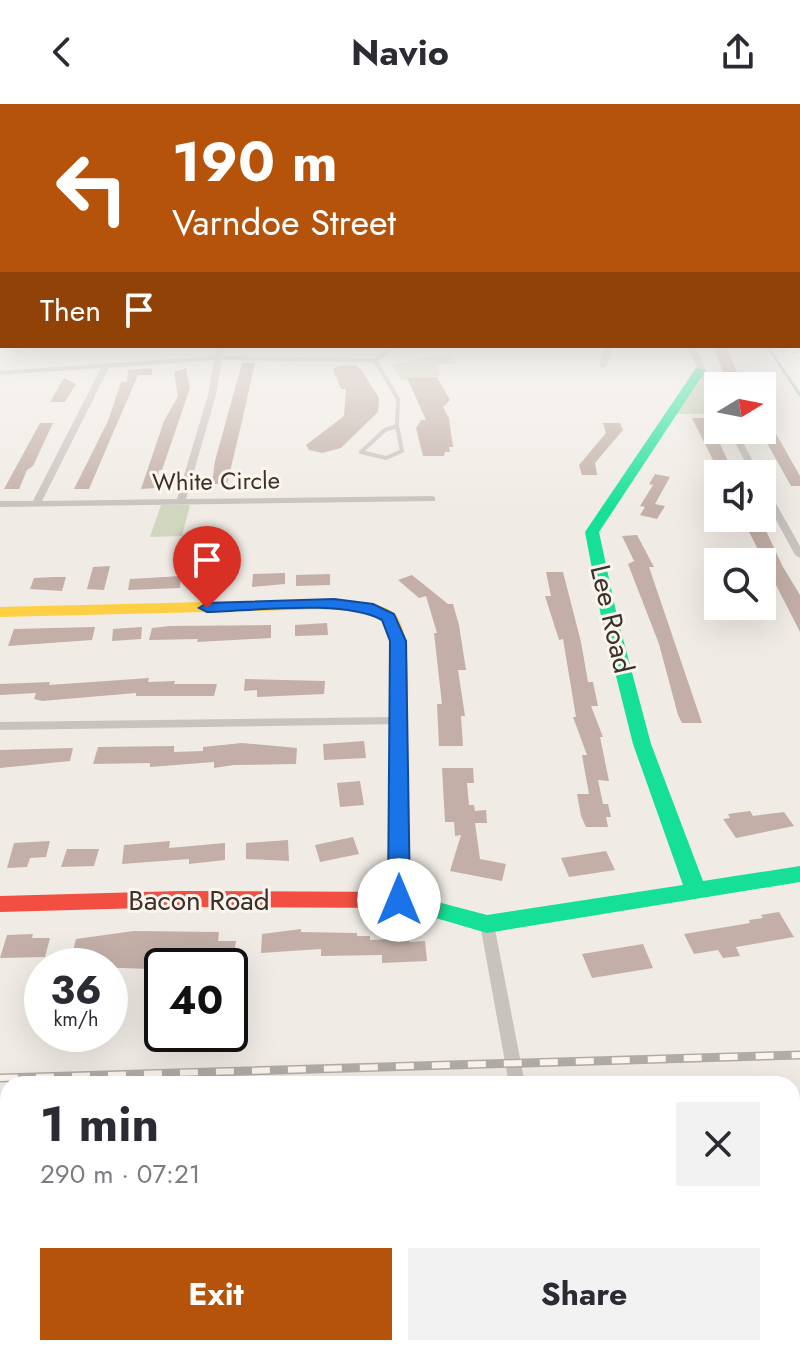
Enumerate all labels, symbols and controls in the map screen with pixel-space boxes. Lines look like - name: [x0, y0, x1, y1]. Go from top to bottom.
- text: Navio: [351, 26, 449, 78]
- icon: back: [40, 30, 84, 74]
- icon: share: [716, 30, 760, 74]
- text: 190 m: [172, 121, 338, 202]
- icon: left: [40, 136, 144, 240]
- text: Varndoe Street: [172, 196, 396, 248]
- icon: arrive: [117, 288, 161, 332]
- text: Then: [40, 289, 101, 332]
- north arrow: [704, 372, 776, 444]
- map controls: [704, 372, 776, 620]
- button: sound: [704, 460, 776, 532]
- street label: White Circle: [152, 462, 280, 500]
- pin: [173, 526, 241, 608]
- icon: arrive: [185, 538, 229, 582]
- button: search: [704, 548, 776, 620]
- street label: Lee Road: [580, 561, 644, 677]
- position arrow: [357, 858, 441, 942]
- street label: Bacon Road: [128, 880, 270, 921]
- speed limit sign: 40: [144, 948, 248, 1052]
- text: 36: [50, 961, 102, 1019]
- text: km/h: [53, 1005, 99, 1034]
- text: 1 min: [40, 1090, 159, 1159]
- button: close: [676, 1102, 760, 1186]
- text: 290 m · 07:21: [40, 1155, 200, 1193]
- button: Exit: [40, 1248, 392, 1340]
- button: Share: [408, 1248, 760, 1340]

